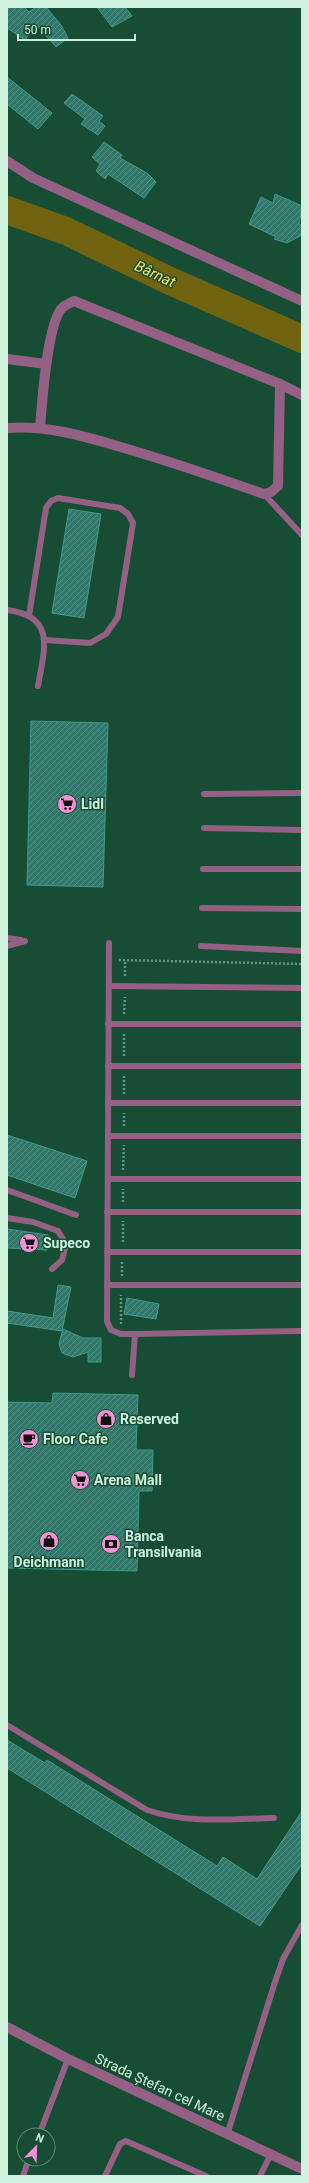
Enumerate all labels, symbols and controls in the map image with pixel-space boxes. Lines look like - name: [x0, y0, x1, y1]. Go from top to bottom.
- scale bar: [18, 16, 135, 42]
- text: 50 m: [24, 23, 51, 37]
- water label: Bârnat: [132, 257, 178, 291]
- supermarket icon: Lidl: [56, 793, 78, 815]
- place label: Lidl: [81, 796, 104, 812]
- supermarket icon: Supeco: [18, 1232, 40, 1254]
- place label: Supeco: [43, 1235, 90, 1251]
- shop icon: Reserved: [95, 1408, 117, 1430]
- place label: Reserved: [120, 1411, 179, 1427]
- cafe icon: Floor Cafe: [18, 1428, 40, 1450]
- place label: Floor Cafe: [43, 1431, 108, 1447]
- supermarket icon: Arena Mall: [69, 1469, 91, 1491]
- place label: Arena Mall: [94, 1472, 162, 1488]
- place label: Banca Transilvania: [125, 1528, 202, 1560]
- shop icon: Deichmann: [38, 1530, 60, 1552]
- bank icon: Banca Transilvania: [100, 1533, 122, 1555]
- place label: Deichmann: [14, 1554, 85, 1570]
- street label: Strada Ștefan cel Mare: [92, 2050, 227, 2125]
- north arrow: [16, 2127, 56, 2167]
- text: N: [34, 2131, 46, 2146]

